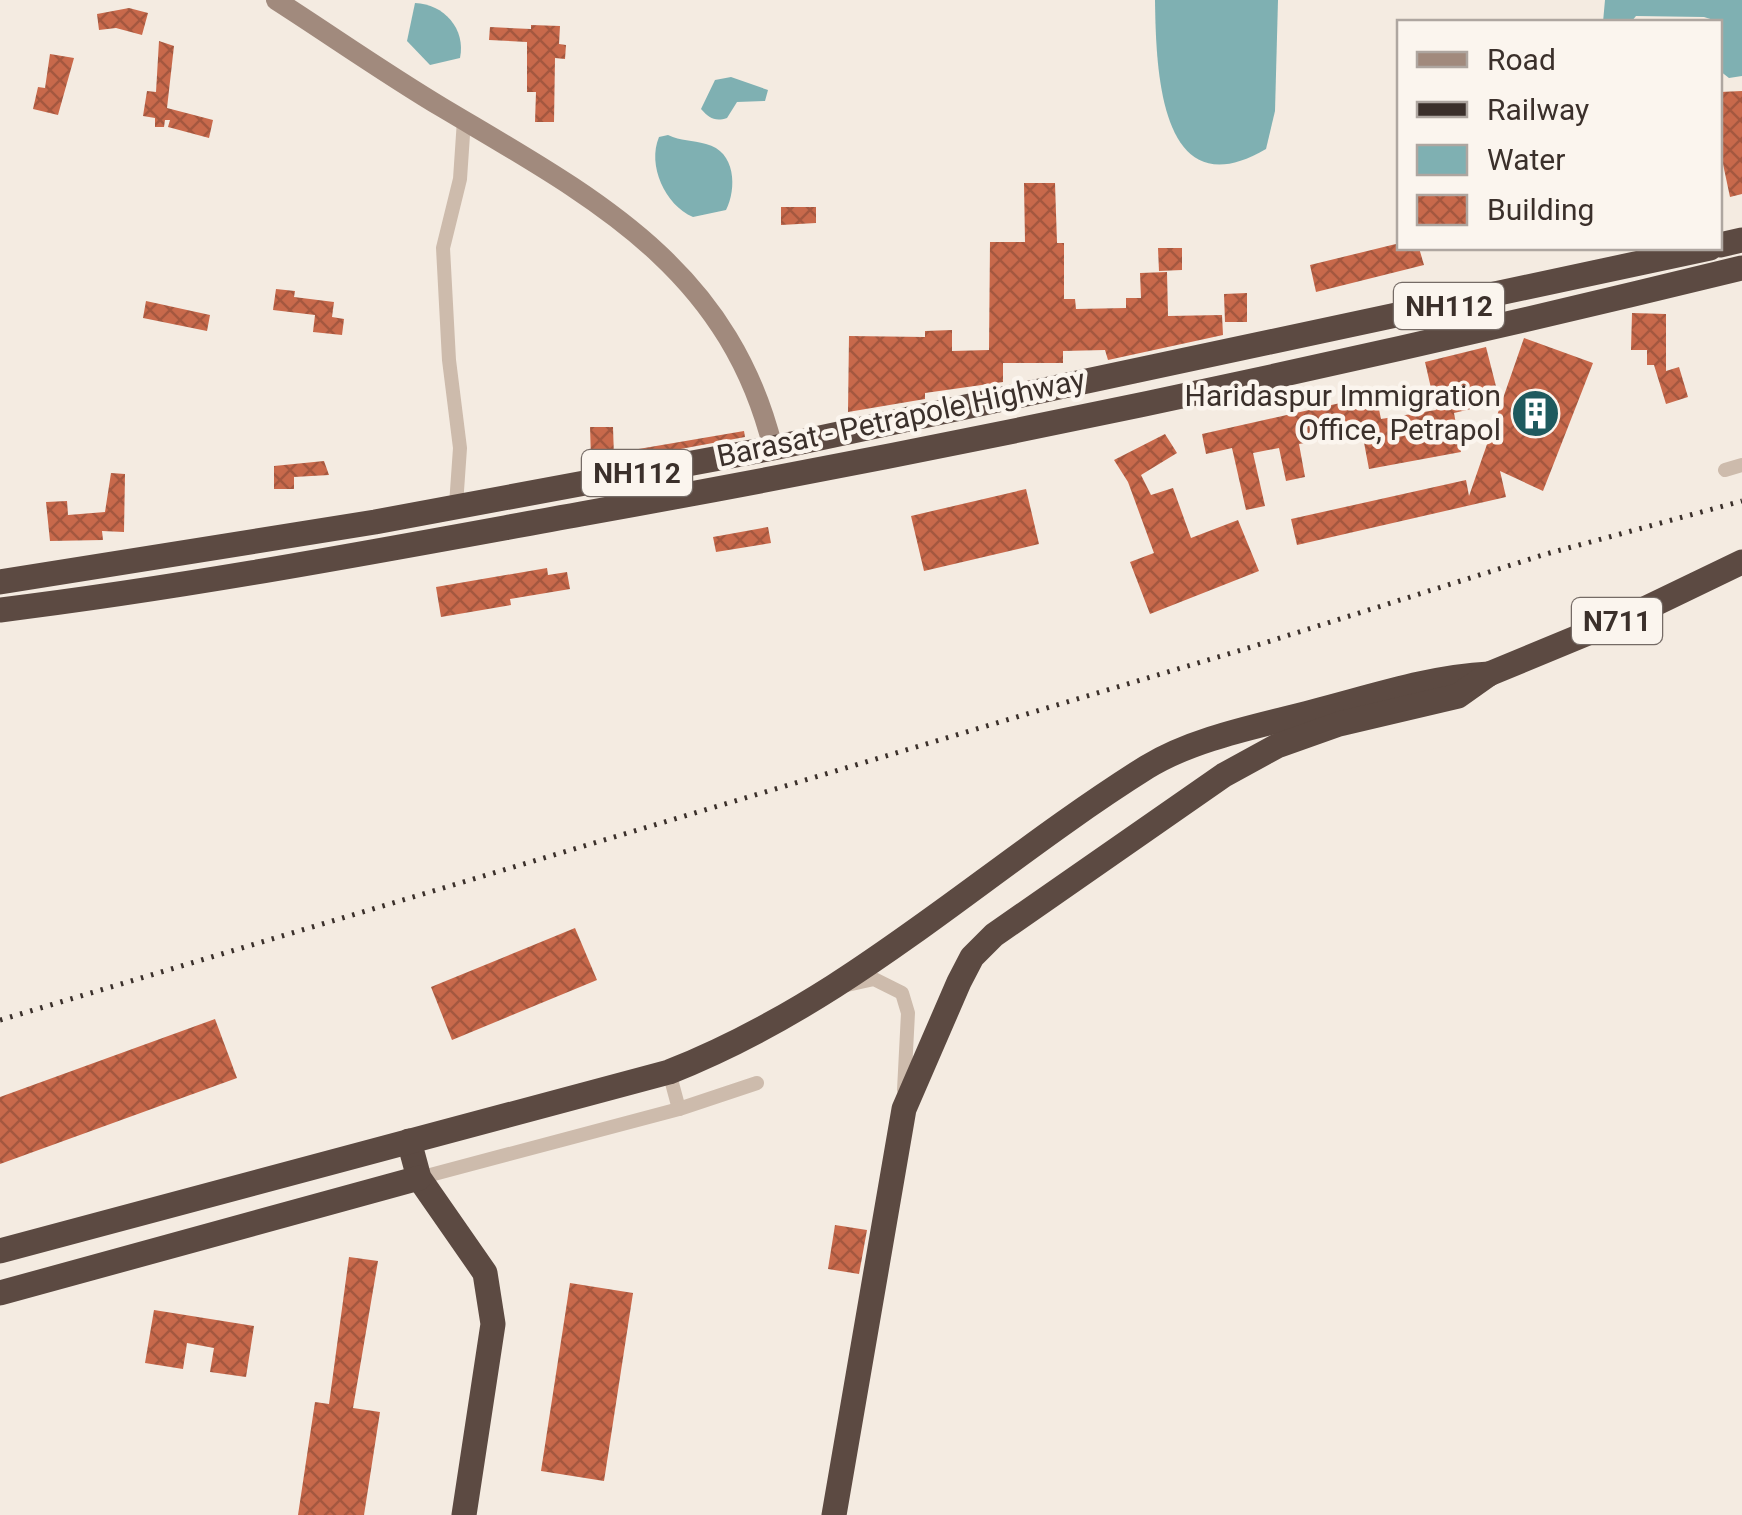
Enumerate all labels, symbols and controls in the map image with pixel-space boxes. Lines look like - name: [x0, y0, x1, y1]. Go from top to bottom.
- legend: [1397, 20, 1722, 250]
- text: Road: [1487, 42, 1556, 77]
- text: Railway: [1487, 92, 1589, 127]
- text: Water: [1487, 142, 1565, 177]
- text: Building: [1487, 192, 1594, 227]
- road number: NH112: [1394, 283, 1504, 329]
- street label: Barasat - Petrapole Highway: [714, 361, 1088, 474]
- place label: Haridaspur Immigration Office, Petrapol: [1185, 378, 1501, 447]
- building icon: Haridaspur Immigration Office, Petrapol: [1510, 387, 1562, 439]
- road number: NH112: [582, 450, 692, 496]
- road number: N711: [1572, 598, 1662, 644]

